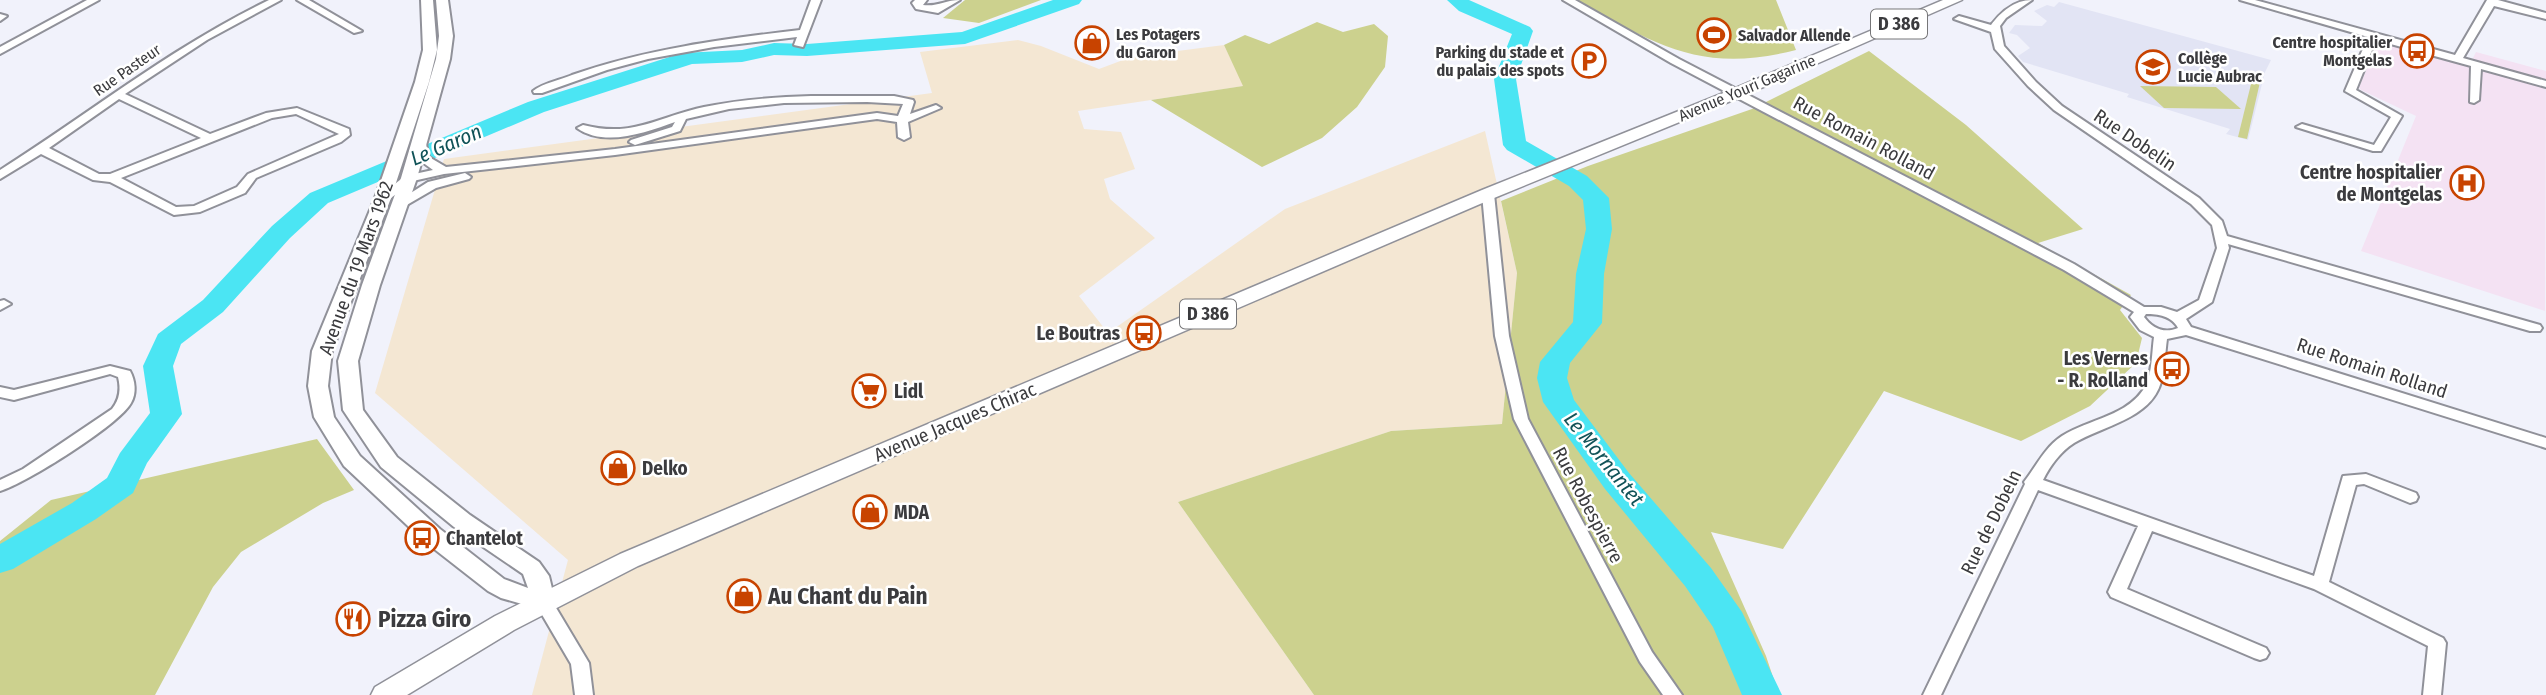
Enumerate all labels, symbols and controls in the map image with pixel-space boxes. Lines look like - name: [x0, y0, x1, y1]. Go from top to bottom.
- road number: D 386: [1871, 9, 1927, 38]
- sports icon: Salvador Allende: [1695, 16, 1733, 54]
- shop icon: Les Potagers du Garon: [1073, 24, 1111, 62]
- place label: Les Potagers du Garon: [1116, 25, 1200, 62]
- place label: Salvador Allende: [1738, 26, 1851, 45]
- bus stop icon: Centre hospitalier Montgelas: [2398, 32, 2436, 70]
- place label: Centre hospitalier Montgelas: [2272, 33, 2392, 70]
- street label: Rue Pasteur: [90, 40, 165, 100]
- parking icon: Parking du stade et du palais des spots: [1570, 42, 1608, 80]
- place label: Parking du stade et du palais des spots: [1436, 43, 1564, 80]
- school or university icon: Collège Lucie Aubrac: [2134, 48, 2172, 86]
- place label: Collège Lucie Aubrac: [2178, 49, 2262, 86]
- street label: Avenue Youri Gagarine: [1676, 51, 1818, 125]
- street label: Rue Romain Rolland: [1789, 91, 1939, 185]
- street label: Rue Dobelin: [2089, 104, 2181, 176]
- water label: Le Garon: [406, 118, 486, 172]
- place label: Centre hospitalier de Montgelas: [2300, 161, 2443, 206]
- hospital icon: Centre hospitalier de Montgelas: [2448, 164, 2486, 202]
- street label: Avenue du 19 Mars 1962: [314, 178, 398, 358]
- road number: D 386: [1180, 300, 1236, 328]
- bus stop icon: Le Boutras: [1125, 314, 1163, 352]
- place label: Le Boutras: [1037, 322, 1121, 345]
- street label: Rue Romain Rolland: [2294, 333, 2450, 403]
- place label: Les Vernes - R. Rolland: [2057, 347, 2149, 392]
- bus stop icon: Les Vernes - R. Rolland: [2153, 350, 2191, 388]
- supermarket icon: Lidl: [850, 372, 888, 410]
- street label: Avenue Jacques Chirac: [871, 377, 1039, 467]
- place label: Lidl: [894, 380, 924, 403]
- water label: Le Mornantet: [1558, 407, 1650, 511]
- street label: Rue Robespierre: [1548, 443, 1628, 567]
- shop icon: Delko: [599, 449, 637, 487]
- place label: Delko: [642, 457, 688, 480]
- street label: Rue de Dobeln: [1956, 466, 2026, 578]
- shop icon: MDA: [851, 493, 889, 531]
- place label: MDA: [894, 501, 930, 524]
- bus stop icon: Chantelot: [403, 519, 441, 557]
- place label: Chantelot: [446, 527, 523, 550]
- shop icon: Au Chant du Pain: [725, 577, 763, 615]
- place label: Au Chant du Pain: [767, 582, 928, 610]
- restaurant icon: Pizza Giro: [334, 600, 372, 638]
- place label: Pizza Giro: [378, 605, 471, 633]

